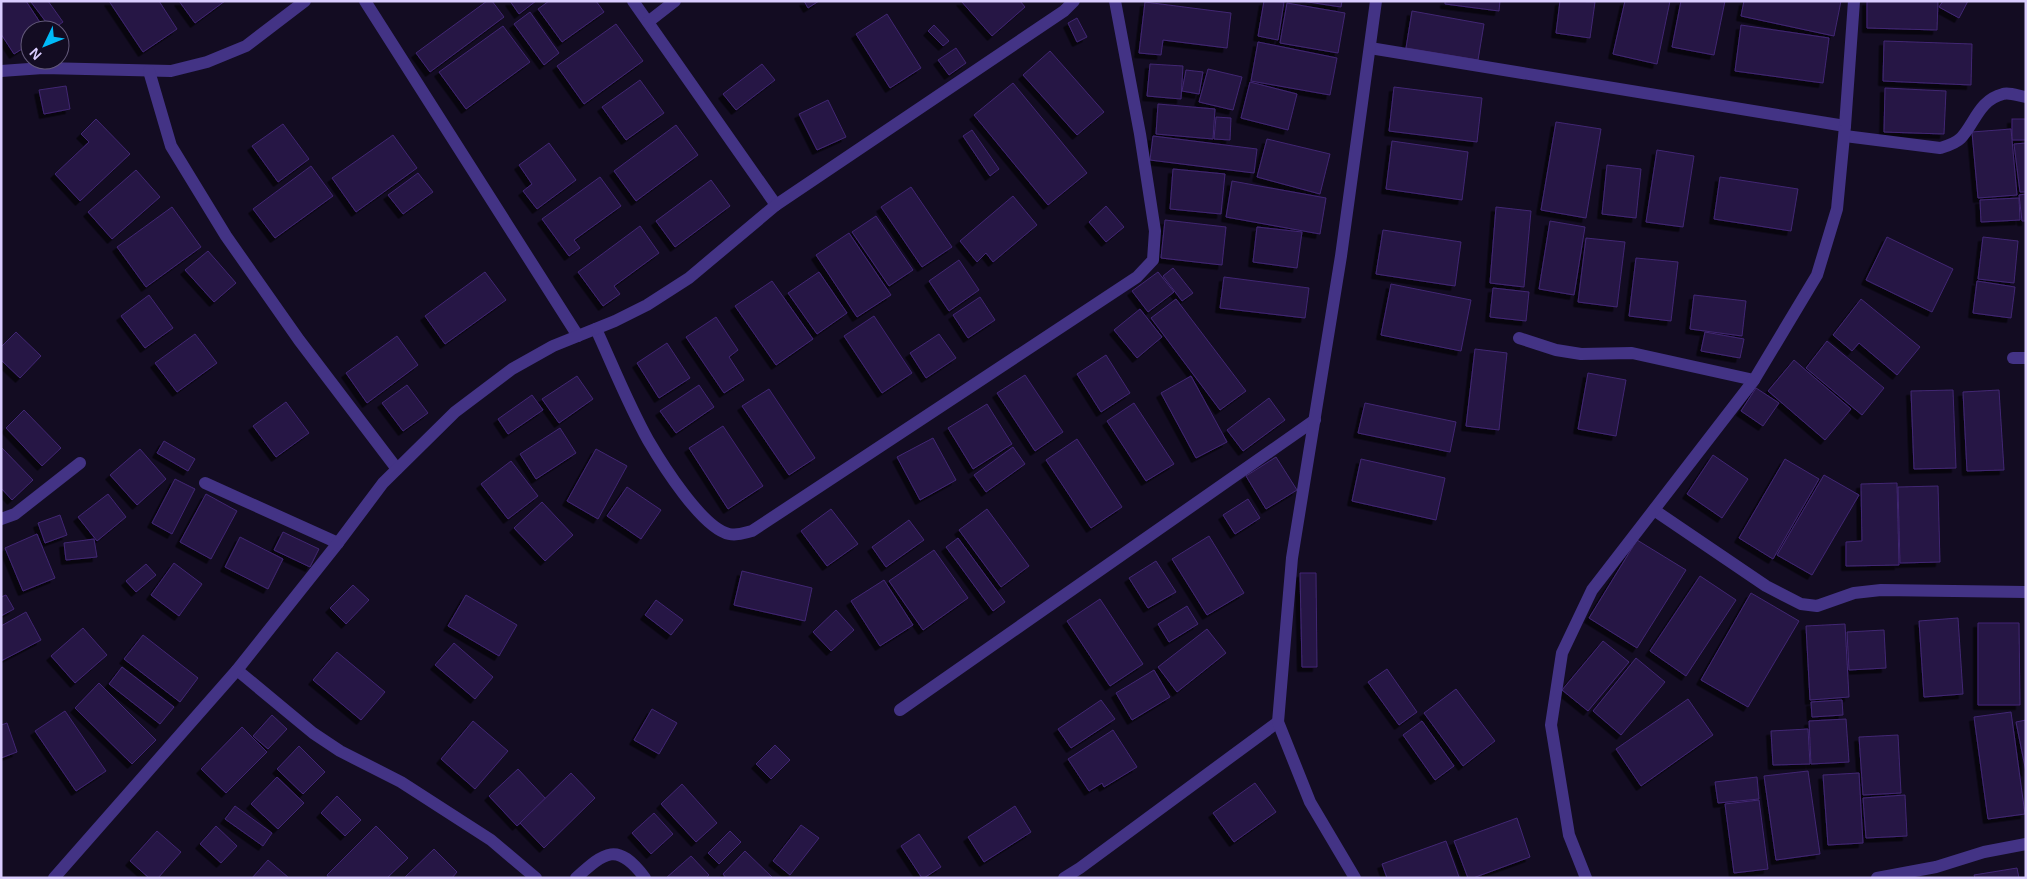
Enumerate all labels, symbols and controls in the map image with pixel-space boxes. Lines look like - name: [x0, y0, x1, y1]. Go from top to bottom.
- north arrow: [20, 20, 70, 70]
- text: N: [26, 45, 45, 63]

